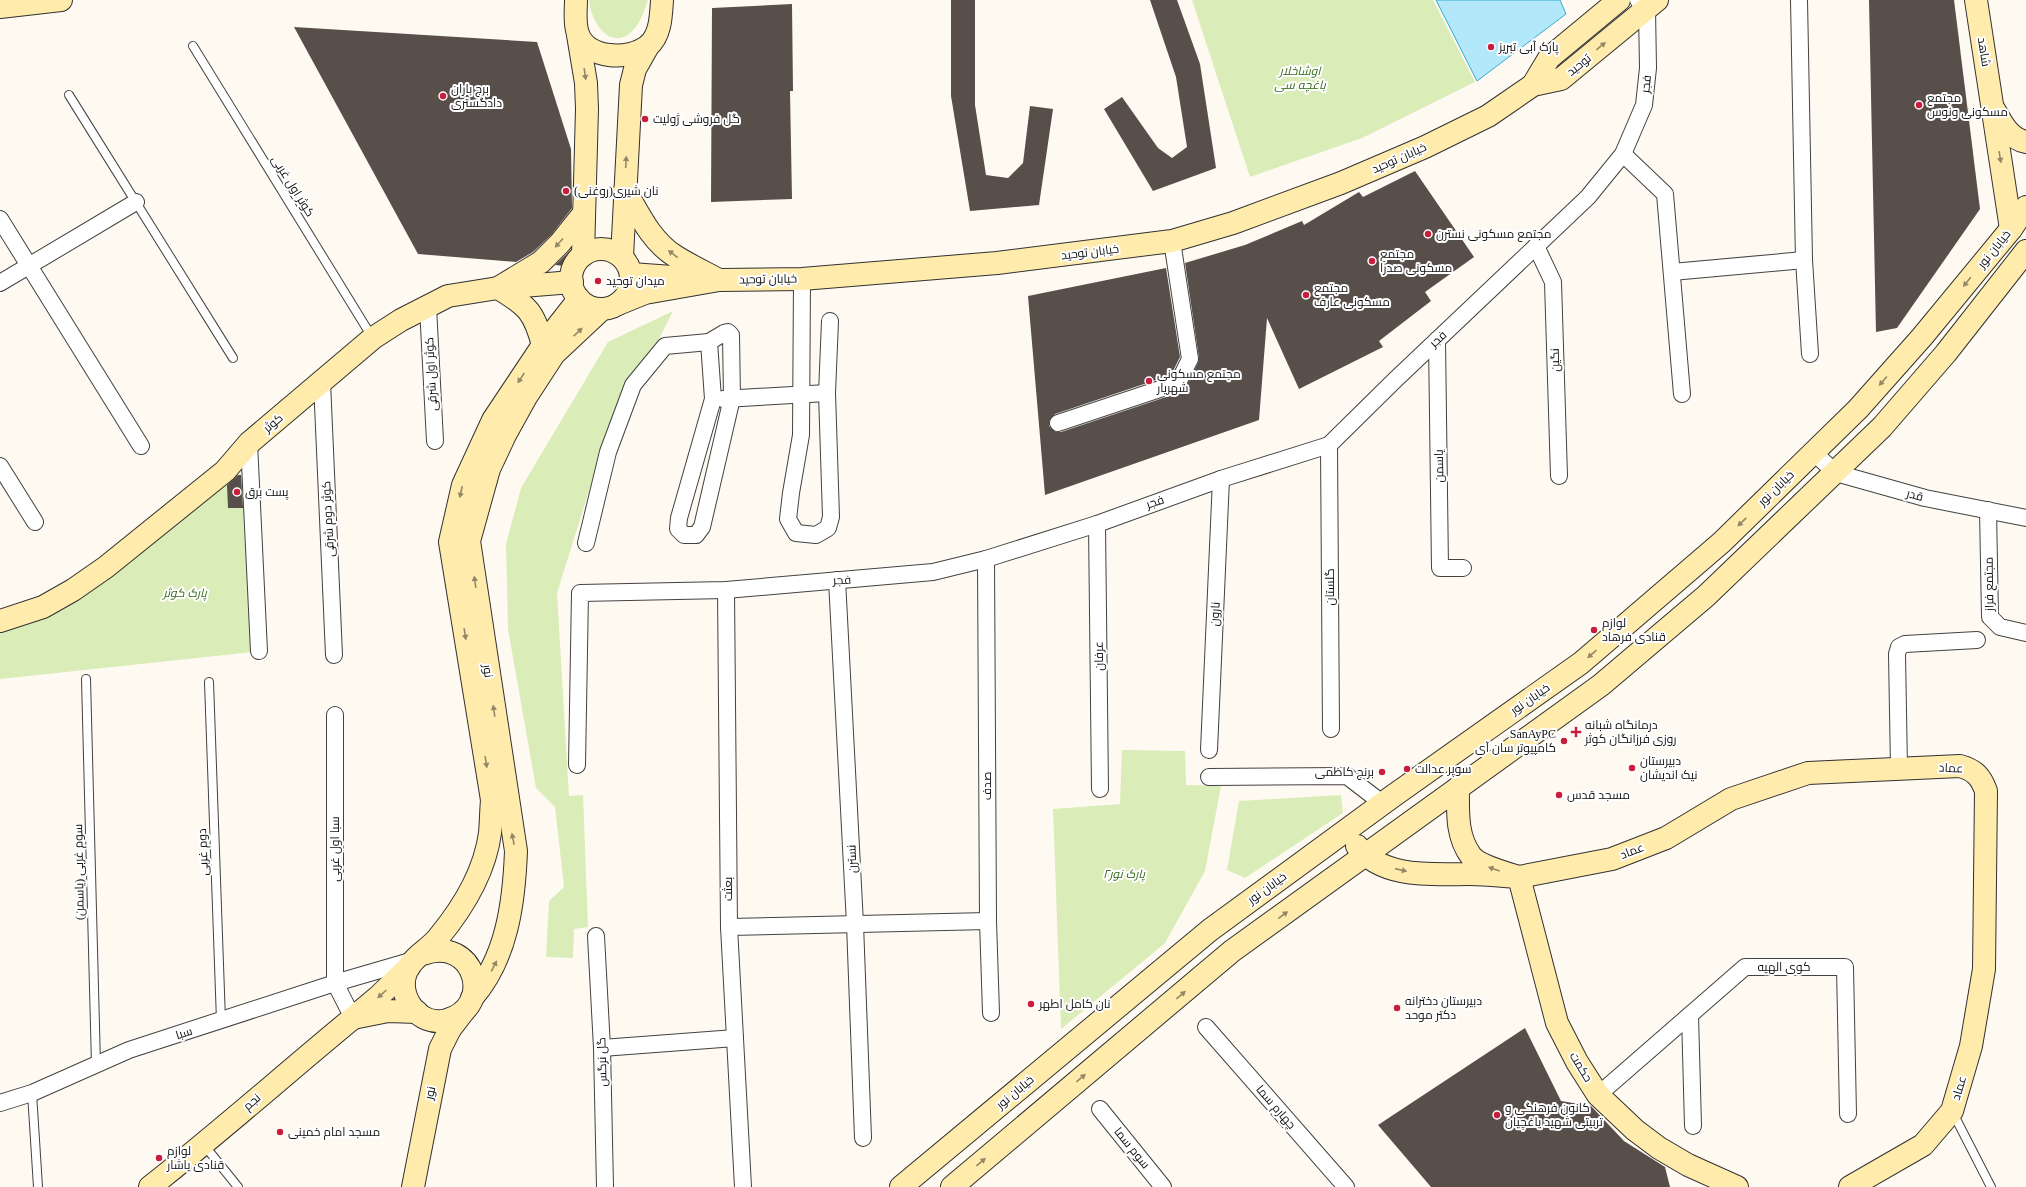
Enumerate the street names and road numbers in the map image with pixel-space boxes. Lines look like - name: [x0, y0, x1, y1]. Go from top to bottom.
- street label: شاهد: [1975, 36, 1993, 68]
- street label: توحید: [1564, 51, 1594, 79]
- street label: فجر: [1638, 74, 1654, 95]
- street label: خیابان توحید: [1370, 140, 1428, 176]
- street label: کوثر اول غربی: [269, 153, 317, 219]
- street label: خیابان نور: [1974, 227, 2014, 272]
- street label: خیابان توحید: [1060, 242, 1120, 262]
- street label: خیابان توحید: [739, 271, 797, 287]
- street label: فجر: [1426, 328, 1449, 351]
- street label: کوثر اول شرقی: [422, 337, 440, 411]
- street label: نگین: [1548, 348, 1562, 372]
- street label: کوثر: [260, 411, 286, 436]
- street label: یاسمن: [1432, 449, 1446, 483]
- street label: خیابان نور: [1754, 467, 1797, 509]
- street label: کوثر دوم شرقی: [319, 481, 338, 557]
- street label: قدر: [1904, 486, 1925, 504]
- street label: فجر: [1143, 492, 1166, 512]
- street label: مجتمع فراز: [1982, 557, 1997, 612]
- street label: گلستان: [1323, 568, 1337, 606]
- street label: فجر: [832, 573, 851, 587]
- street label: نارون: [1207, 601, 1223, 627]
- street label: عرفان: [1092, 641, 1106, 671]
- street label: نور: [480, 662, 496, 679]
- street label: خیابان نور: [1507, 680, 1552, 718]
- street label: عماد: [1938, 761, 1964, 775]
- street label: صدف: [980, 772, 994, 800]
- street label: سبا اول غربی: [328, 816, 342, 882]
- street label: سوم غربی (یاسمن): [71, 824, 88, 920]
- street label: دوم غربی: [195, 828, 212, 876]
- street label: عماد: [1618, 840, 1646, 862]
- street label: نسترن: [844, 844, 860, 874]
- street label: خیابان نور: [1244, 869, 1289, 907]
- street label: بعثت: [721, 877, 735, 901]
- street label: کوی الهیه: [1757, 960, 1811, 974]
- street label: سبا: [174, 1024, 194, 1042]
- street label: گل نرگس: [594, 1037, 610, 1087]
- street label: حکمت: [1567, 1049, 1595, 1085]
- street label: خیابان نور: [993, 1072, 1037, 1112]
- street label: عماد: [1949, 1074, 1969, 1102]
- street label: چهارم سما: [1252, 1082, 1299, 1133]
- street label: نور: [422, 1085, 438, 1102]
- street label: نجم: [240, 1091, 264, 1114]
- street label: سوم سما: [1110, 1125, 1153, 1172]

